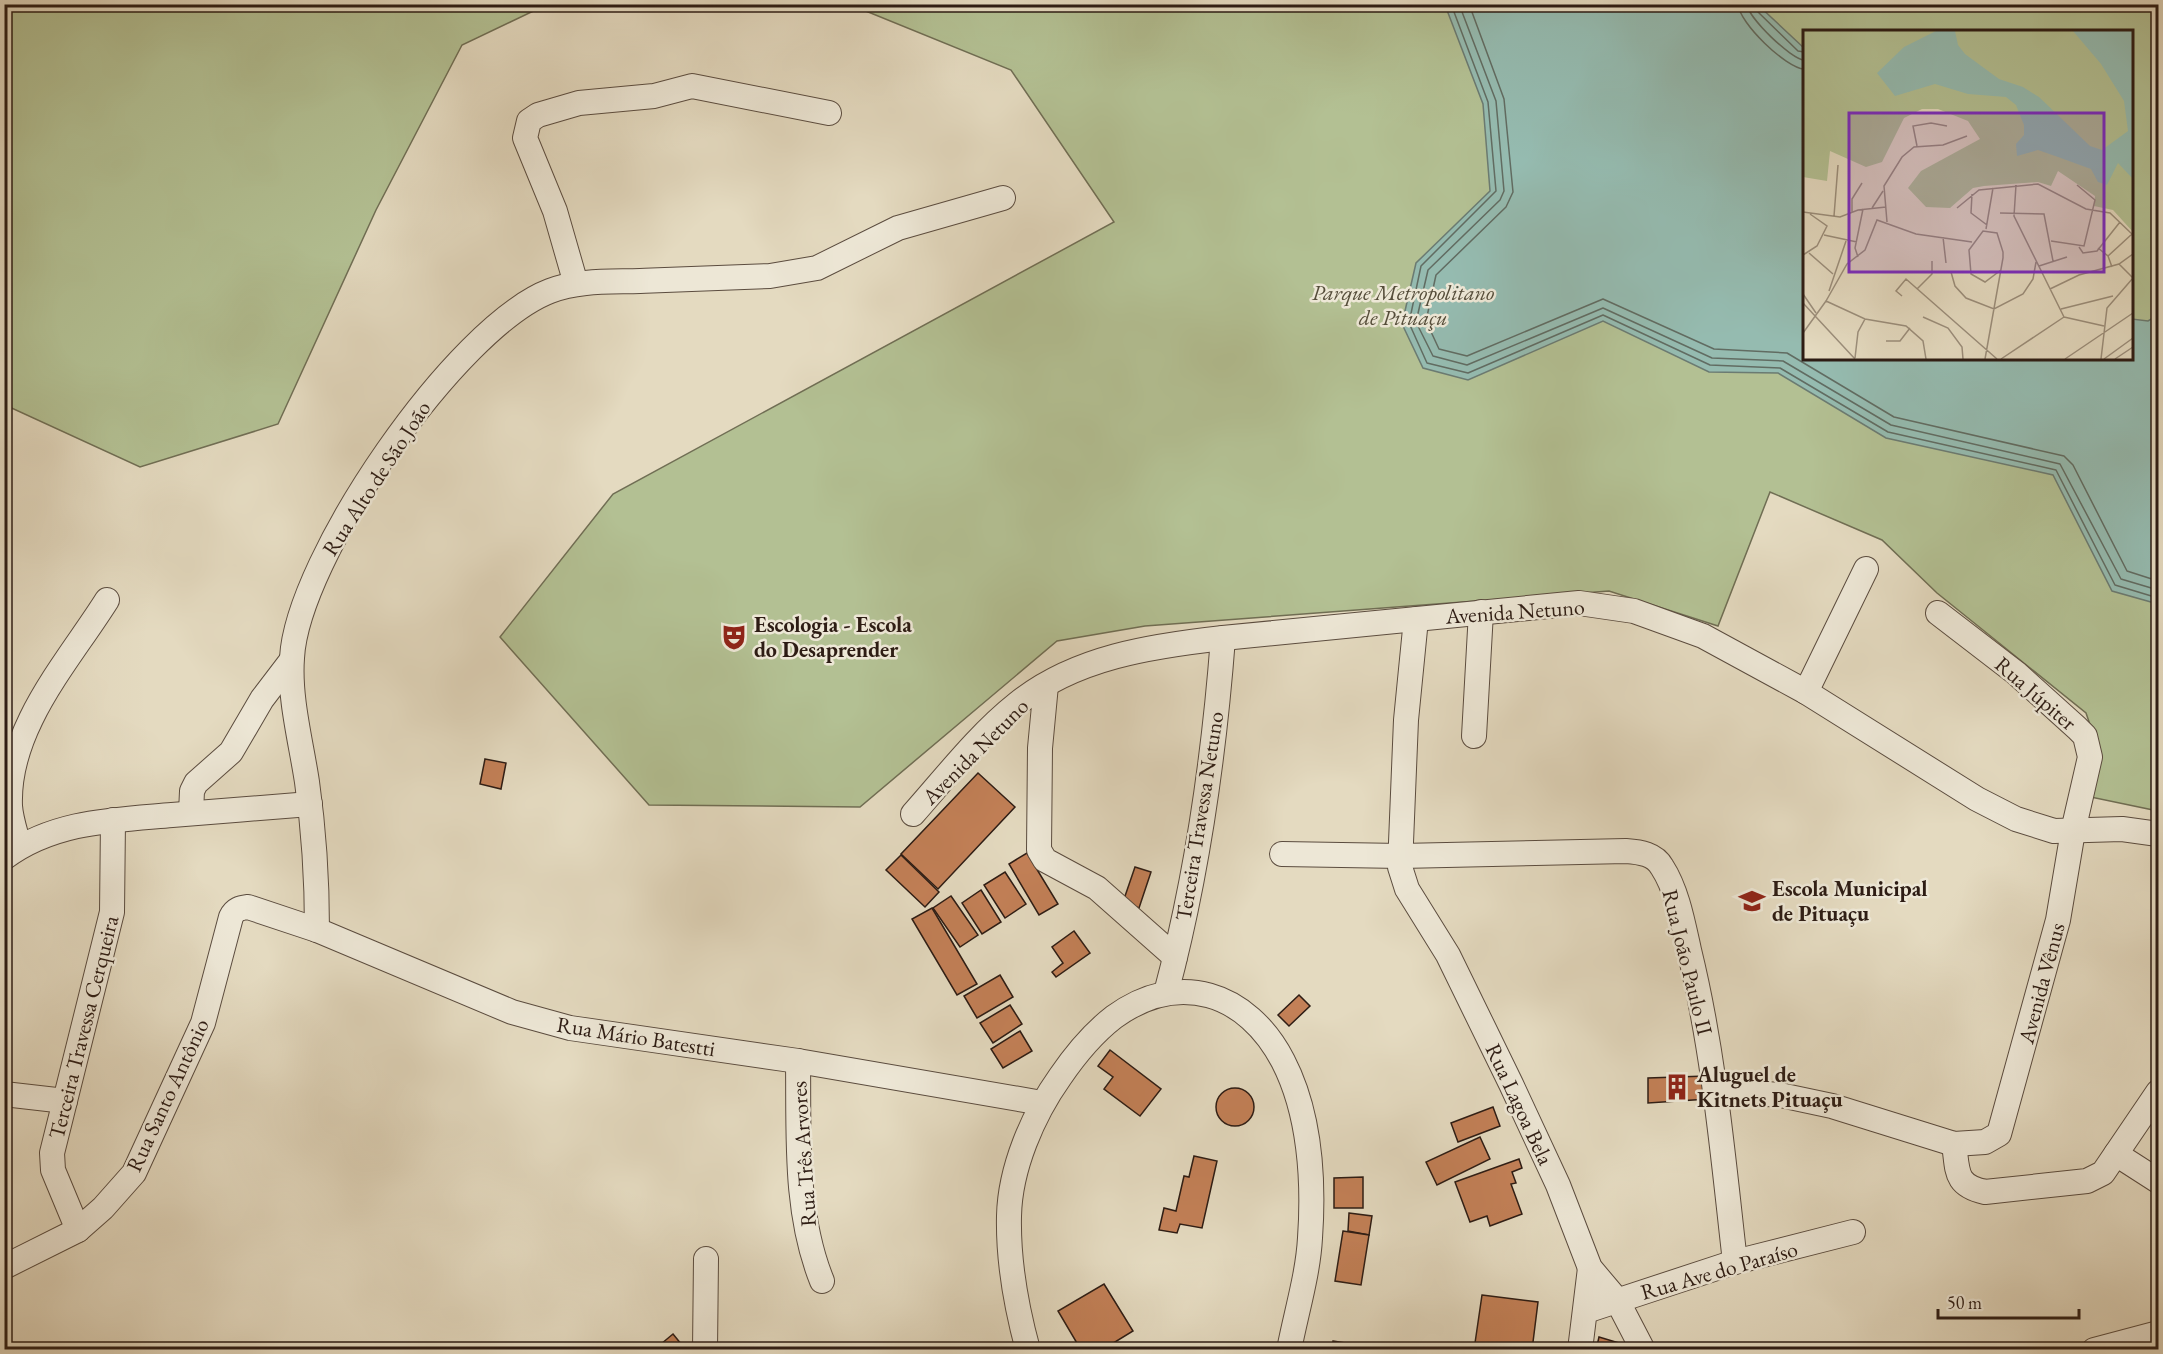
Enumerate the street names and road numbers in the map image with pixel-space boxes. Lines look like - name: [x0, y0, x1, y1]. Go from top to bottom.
- street label: Rua Alto de São João: [315, 395, 437, 561]
- street label: Avenida Netuno: [1443, 592, 1586, 631]
- street label: Rua Júpiter: [1989, 650, 2083, 737]
- street label: Avenida Netuno: [915, 692, 1035, 812]
- street label: Terceira Travessa Netuno: [1169, 709, 1230, 923]
- street label: Rua João Paulo II: [1655, 886, 1720, 1039]
- street label: Terceira Travessa Cerqueira: [42, 912, 125, 1142]
- street label: Avenida Vênus: [2011, 919, 2072, 1048]
- street label: Rua Mário Batestti: [555, 1010, 717, 1063]
- street label: Rua Santo Antônio: [119, 1014, 216, 1176]
- street label: Rua Lagoa Bela: [1479, 1039, 1560, 1170]
- street label: Rua Três Arvores: [784, 1080, 823, 1228]
- street label: Rua Ave do Paraíso: [1637, 1234, 1801, 1307]

